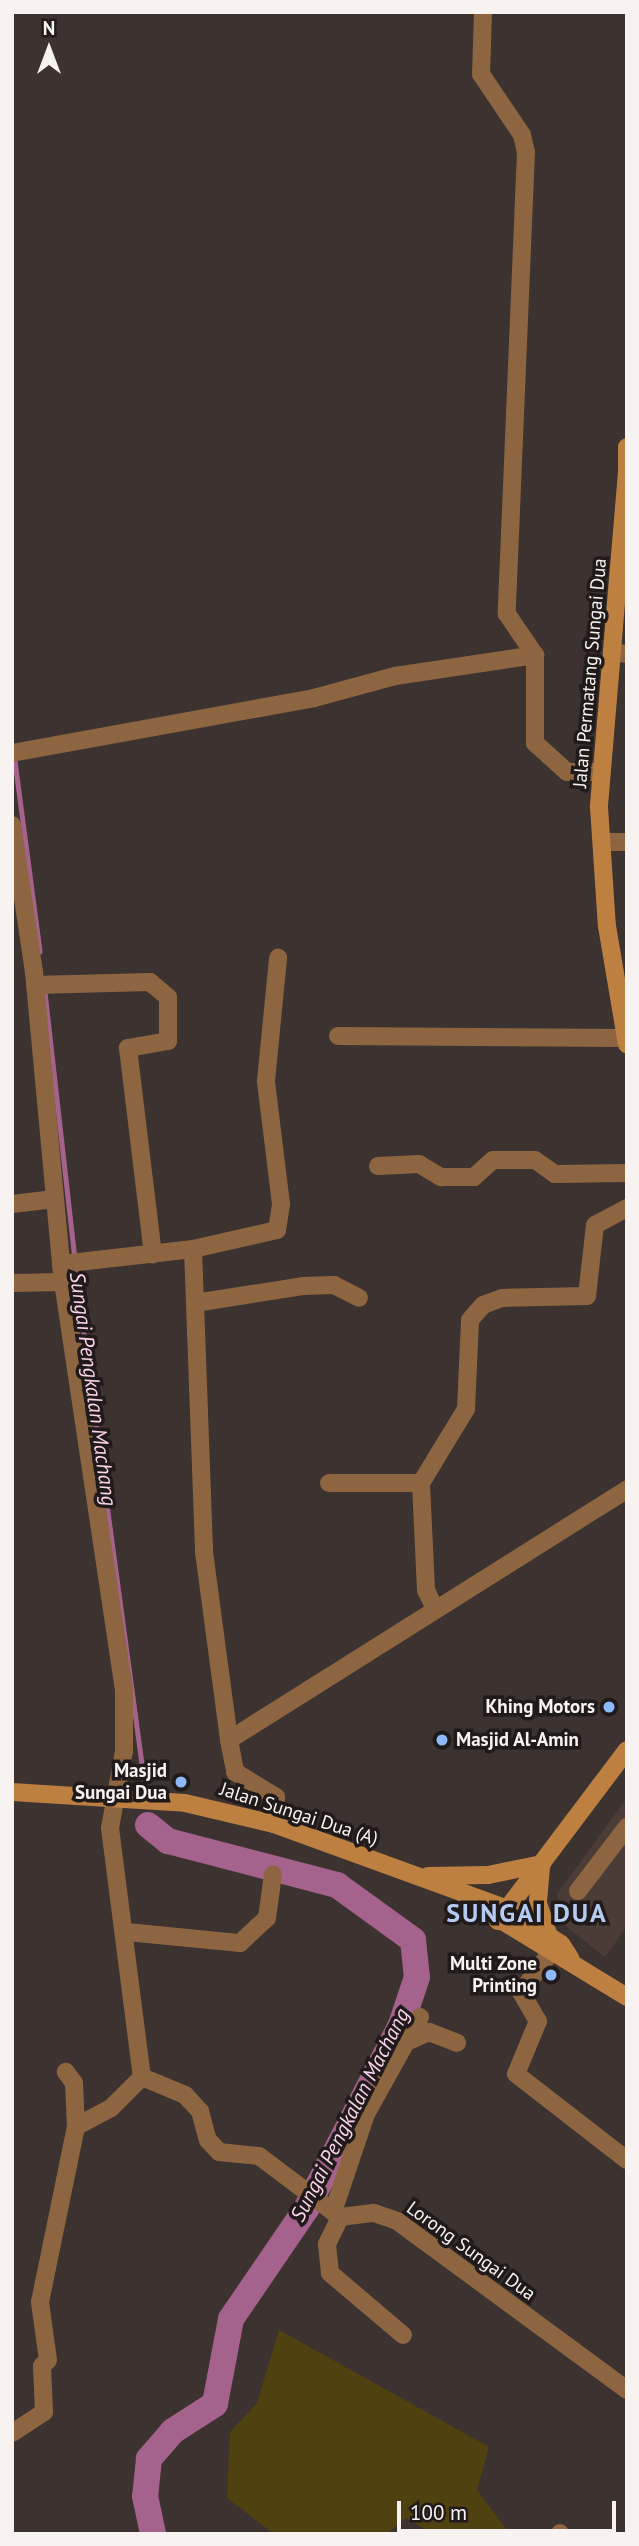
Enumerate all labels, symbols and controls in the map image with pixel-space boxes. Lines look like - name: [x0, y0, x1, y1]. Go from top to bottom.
- north arrow: [14, 14, 84, 84]
- text: N: [43, 16, 55, 40]
- street label: Jalan Permatang Sungai Dua: [569, 557, 611, 789]
- water label: Sungai Pengkalan Machang: [64, 1270, 122, 1508]
- place label: Khing Motors: [486, 1696, 595, 1718]
- marker: Khing Motors: [601, 1699, 617, 1715]
- place label: Masjid Al-Amin: [456, 1729, 580, 1751]
- marker: Masjid Al-Amin: [434, 1732, 450, 1748]
- place label: Masjid Sungai Dua: [75, 1760, 167, 1804]
- marker: Masjid Sungai Dua: [173, 1774, 189, 1790]
- street label: Jalan Sungai Dua (A): [217, 1778, 381, 1850]
- district label: SUNGAI DUA: [447, 1897, 607, 1929]
- place label: Multi Zone Printing: [450, 1953, 537, 1997]
- marker: Multi Zone Printing: [543, 1967, 559, 1983]
- water label: Sungai Pengkalan Machang: [285, 2004, 415, 2226]
- street label: Lorong Sungai Dua: [402, 2197, 540, 2305]
- scale bar: [401, 2486, 620, 2530]
- text: 100 m: [410, 2499, 467, 2526]

